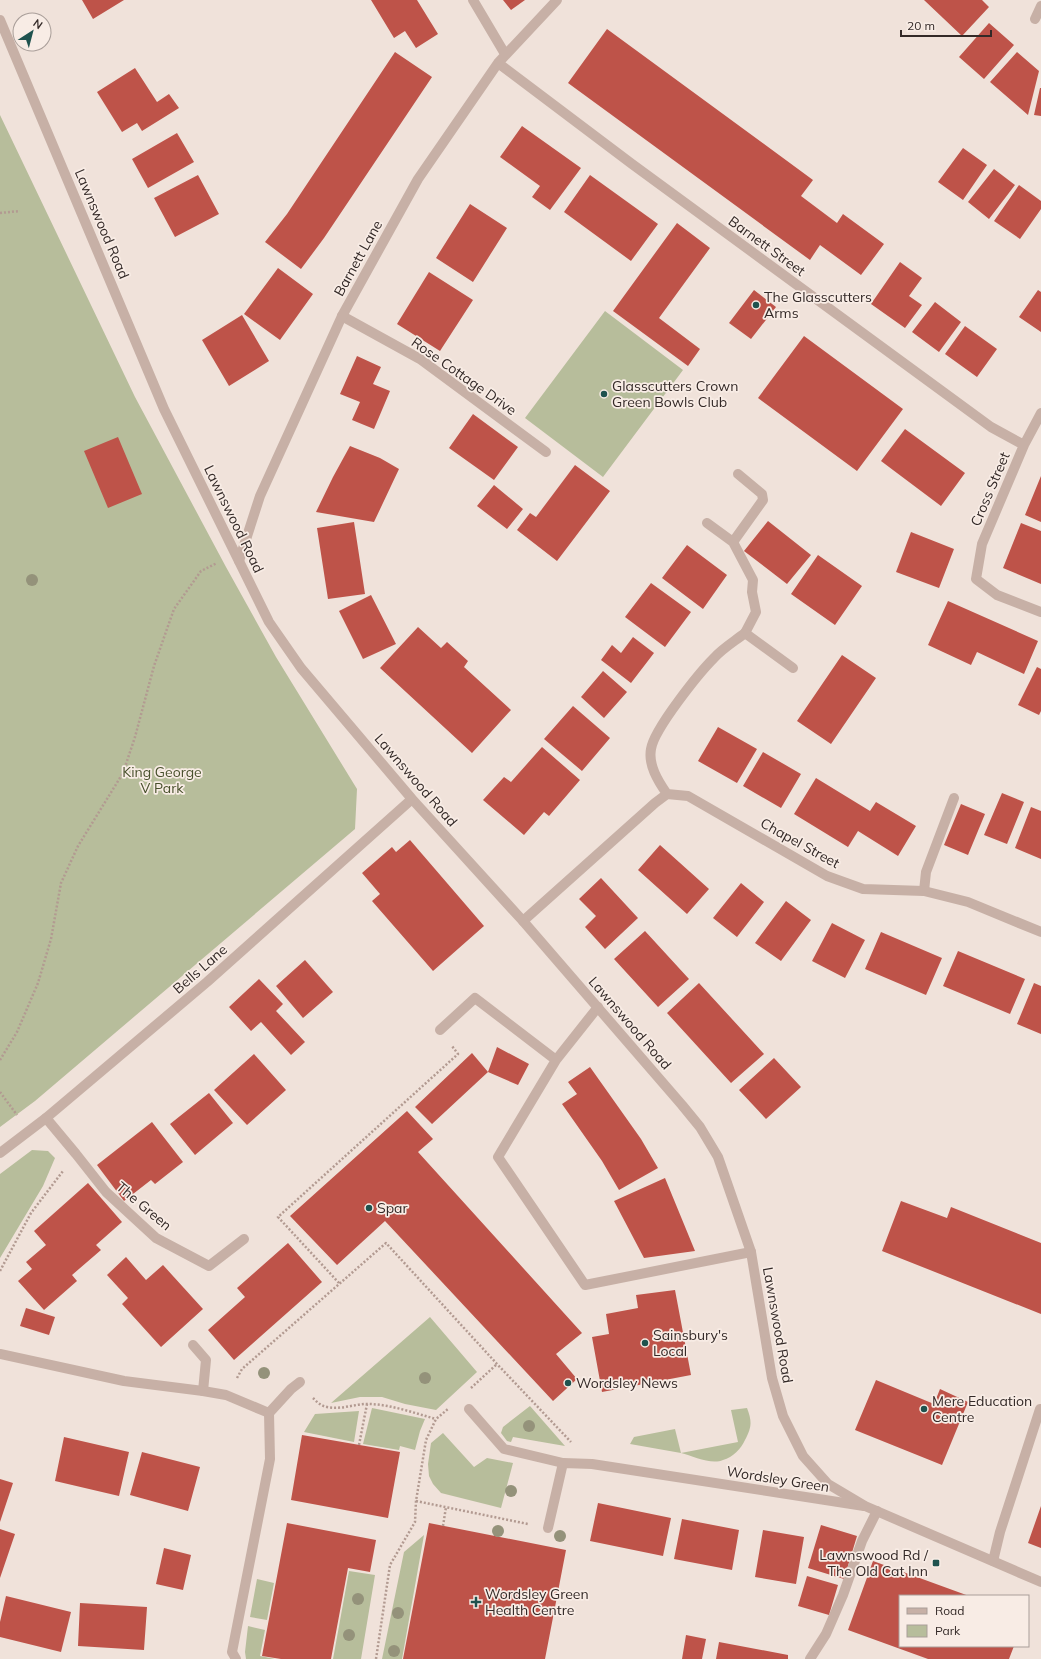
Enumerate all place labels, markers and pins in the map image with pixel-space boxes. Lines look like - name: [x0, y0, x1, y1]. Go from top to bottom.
- place label: The Glasscutters Arms: [764, 288, 872, 322]
- marker: The Glasscutters Arms: [751, 300, 761, 310]
- place label: Glasscutters Crown Green Bowls Club: [612, 377, 738, 411]
- marker: Glasscutters Crown Green Bowls Club: [599, 389, 609, 399]
- place label: Spar: [377, 1199, 409, 1217]
- marker: Spar: [364, 1203, 374, 1213]
- place label: Sainsbury's Local: [653, 1326, 728, 1360]
- marker: Sainsbury's Local: [640, 1338, 650, 1348]
- place label: Wordsley News: [576, 1374, 678, 1392]
- marker: Wordsley News: [563, 1378, 573, 1388]
- place label: Mere Education Centre: [932, 1392, 1032, 1426]
- marker: Mere Education Centre: [919, 1404, 929, 1414]
- place label: Lawnswood Rd / The Old Cat Inn: [819, 1546, 929, 1580]
- marker: Lawnswood Rd / The Old Cat Inn: [931, 1558, 941, 1568]
- place label: Wordsley Green Health Centre: [485, 1585, 589, 1619]
- marker: Wordsley Green Health Centre: [470, 1596, 482, 1608]

